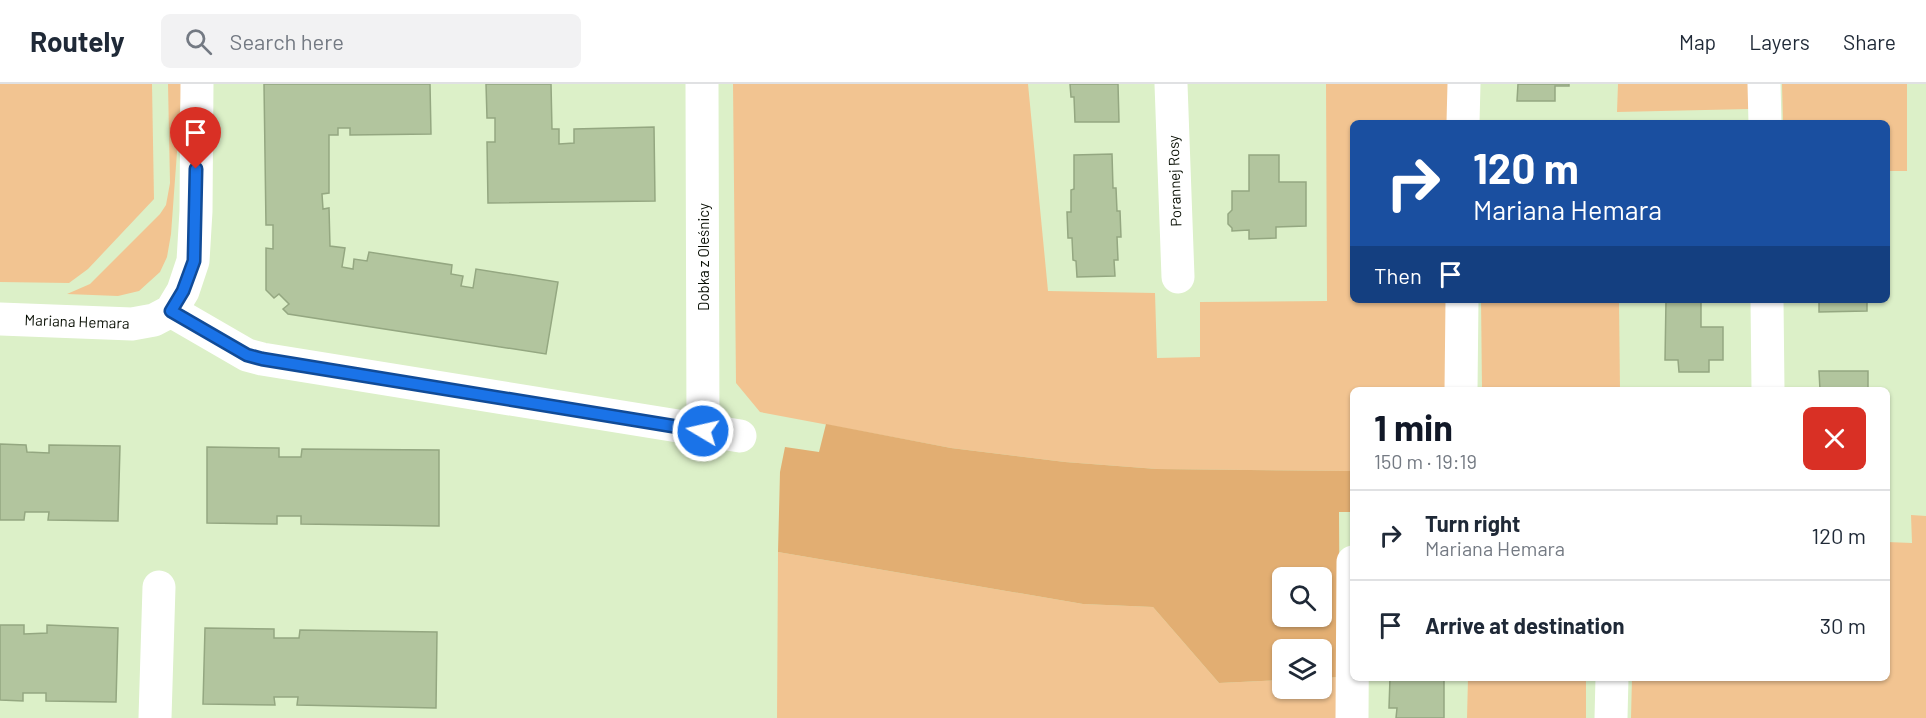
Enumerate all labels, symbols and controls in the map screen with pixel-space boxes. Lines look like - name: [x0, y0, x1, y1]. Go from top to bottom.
- search box: [161, 14, 581, 68]
- text: Routely: [30, 24, 125, 58]
- icon: search: [182, 25, 215, 58]
- text: Search here: [230, 28, 344, 54]
- text: Map: [1679, 29, 1716, 54]
- text: Layers: [1749, 29, 1810, 54]
- text: Share: [1843, 29, 1896, 54]
- pin: [170, 107, 221, 169]
- icon: arrive: [179, 116, 212, 149]
- street label: Porannej Rosy: [1163, 135, 1185, 227]
- text: 120 m: [1473, 142, 1579, 192]
- icon: right: [1374, 144, 1452, 222]
- text: Mariana Hemara: [1473, 193, 1662, 225]
- street label: Dobka z Oleśnicy: [694, 203, 712, 311]
- icon: arrive: [1434, 258, 1467, 291]
- text: Then: [1374, 262, 1422, 288]
- street label: Mariana Hemara: [24, 310, 130, 332]
- position arrow: [671, 399, 735, 463]
- text: 1 min: [1374, 405, 1453, 448]
- button: close: [1803, 407, 1866, 470]
- text: 150 m · 19:19: [1374, 449, 1477, 473]
- text: Turn right: [1425, 510, 1520, 536]
- icon: right: [1374, 519, 1407, 552]
- text: 120 m: [1811, 522, 1866, 548]
- text: Mariana Hemara: [1425, 536, 1565, 560]
- map controls: [1272, 567, 1332, 699]
- button: search: [1272, 567, 1332, 627]
- icon: arrive: [1374, 609, 1407, 642]
- text: Arrive at destination: [1425, 612, 1624, 638]
- text: 30 m: [1820, 612, 1866, 638]
- button: layers: [1272, 639, 1332, 699]

